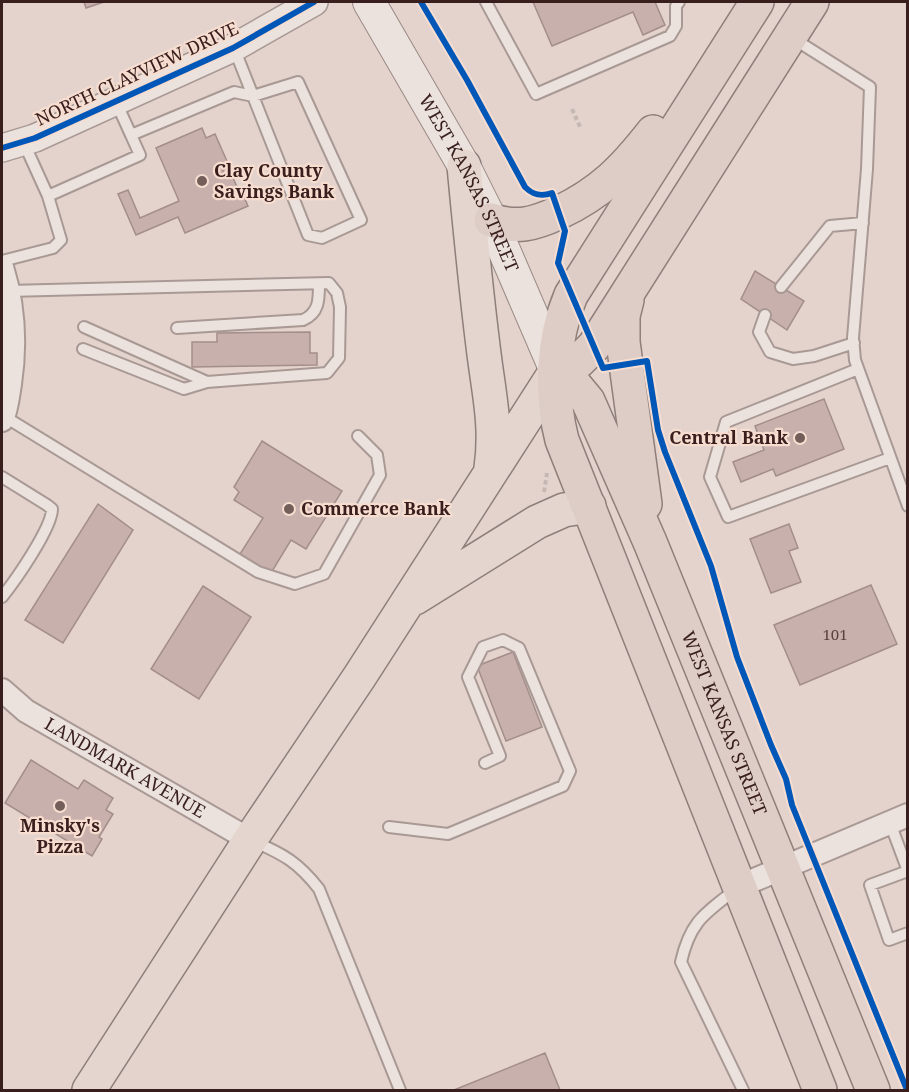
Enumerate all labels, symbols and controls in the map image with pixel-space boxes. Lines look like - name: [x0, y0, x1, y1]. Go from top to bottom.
- street label: NORTH CLAYVIEW DRIVE: [31, 15, 242, 131]
- street label: WEST KANSAS STREET: [414, 89, 525, 275]
- place label: Clay County Savings Bank: [214, 158, 335, 203]
- marker: Clay County Savings Bank: [195, 174, 209, 188]
- place label: Central Bank: [669, 425, 789, 449]
- marker: Central Bank: [793, 431, 807, 445]
- place label: Commerce Bank: [301, 496, 451, 520]
- marker: Commerce Bank: [282, 502, 296, 516]
- house number: 101: [822, 624, 848, 644]
- street label: WEST KANSAS STREET: [677, 627, 773, 819]
- street label: LANDMARK AVENUE: [41, 711, 210, 823]
- marker: Minsky's Pizza: [53, 799, 67, 813]
- place label: Minsky's Pizza: [20, 813, 100, 858]

